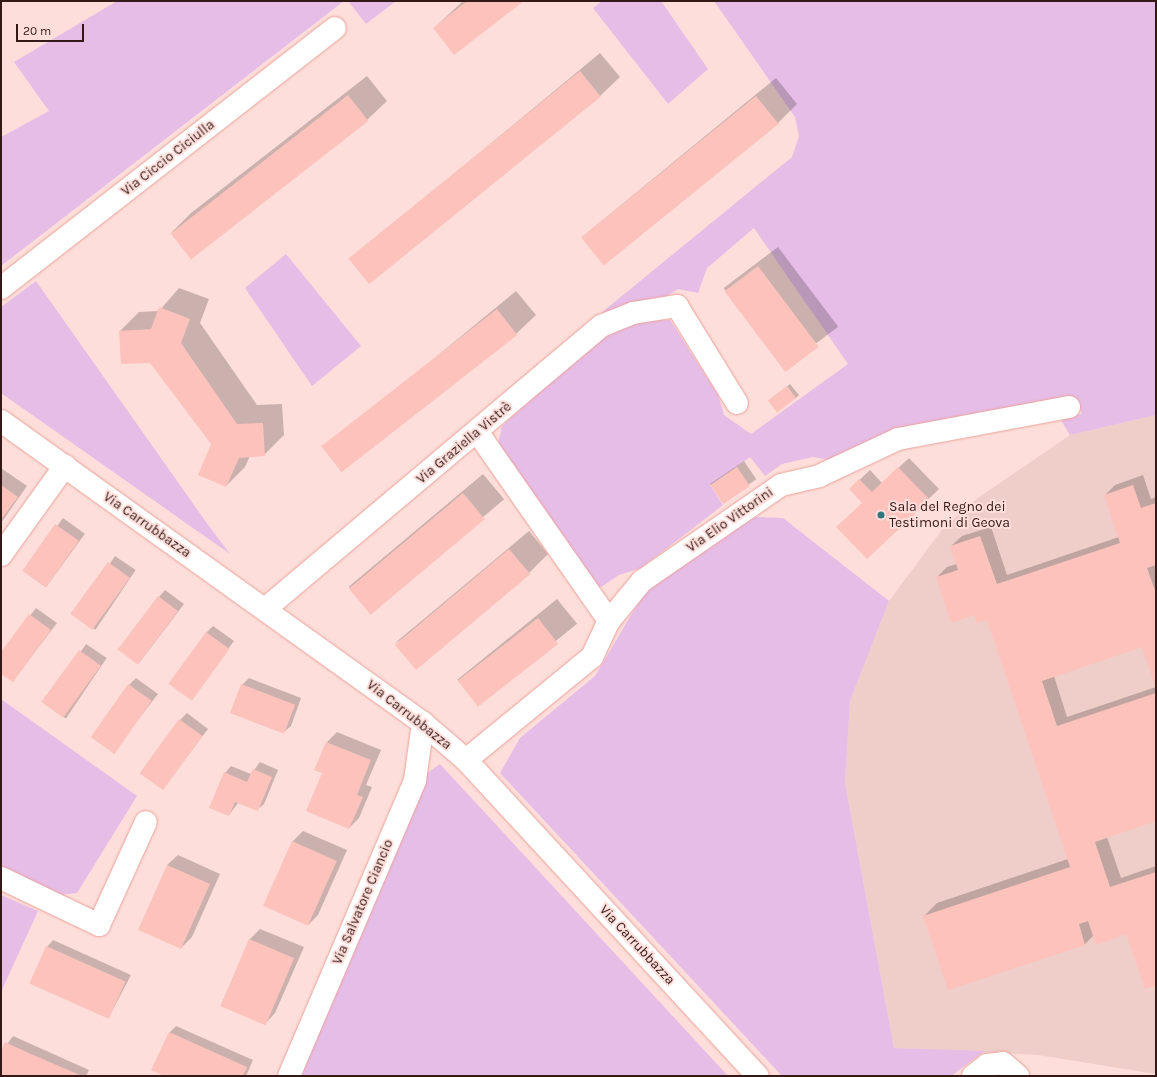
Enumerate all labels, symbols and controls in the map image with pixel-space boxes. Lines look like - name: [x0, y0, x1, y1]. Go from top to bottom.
- scale bar: [18, 16, 86, 42]
- text: 20 m: [23, 24, 51, 38]
- street label: Via Ciccio Ciciulla: [118, 116, 218, 200]
- street label: Via Graziella Vistrè: [413, 398, 515, 488]
- street label: Via Elio Vittorini: [683, 484, 777, 556]
- street label: Via Carrubbazza: [100, 489, 194, 561]
- place label: Sala del Regno dei Testimoni di Geova: [889, 499, 1010, 532]
- marker: Sala del Regno dei Testimoni di Geova: [876, 510, 886, 520]
- street label: Via Carrubbazza: [363, 677, 455, 753]
- street label: Via Salvatore Ciancio: [329, 837, 397, 967]
- street label: Via Carrubbazza: [596, 902, 678, 988]

